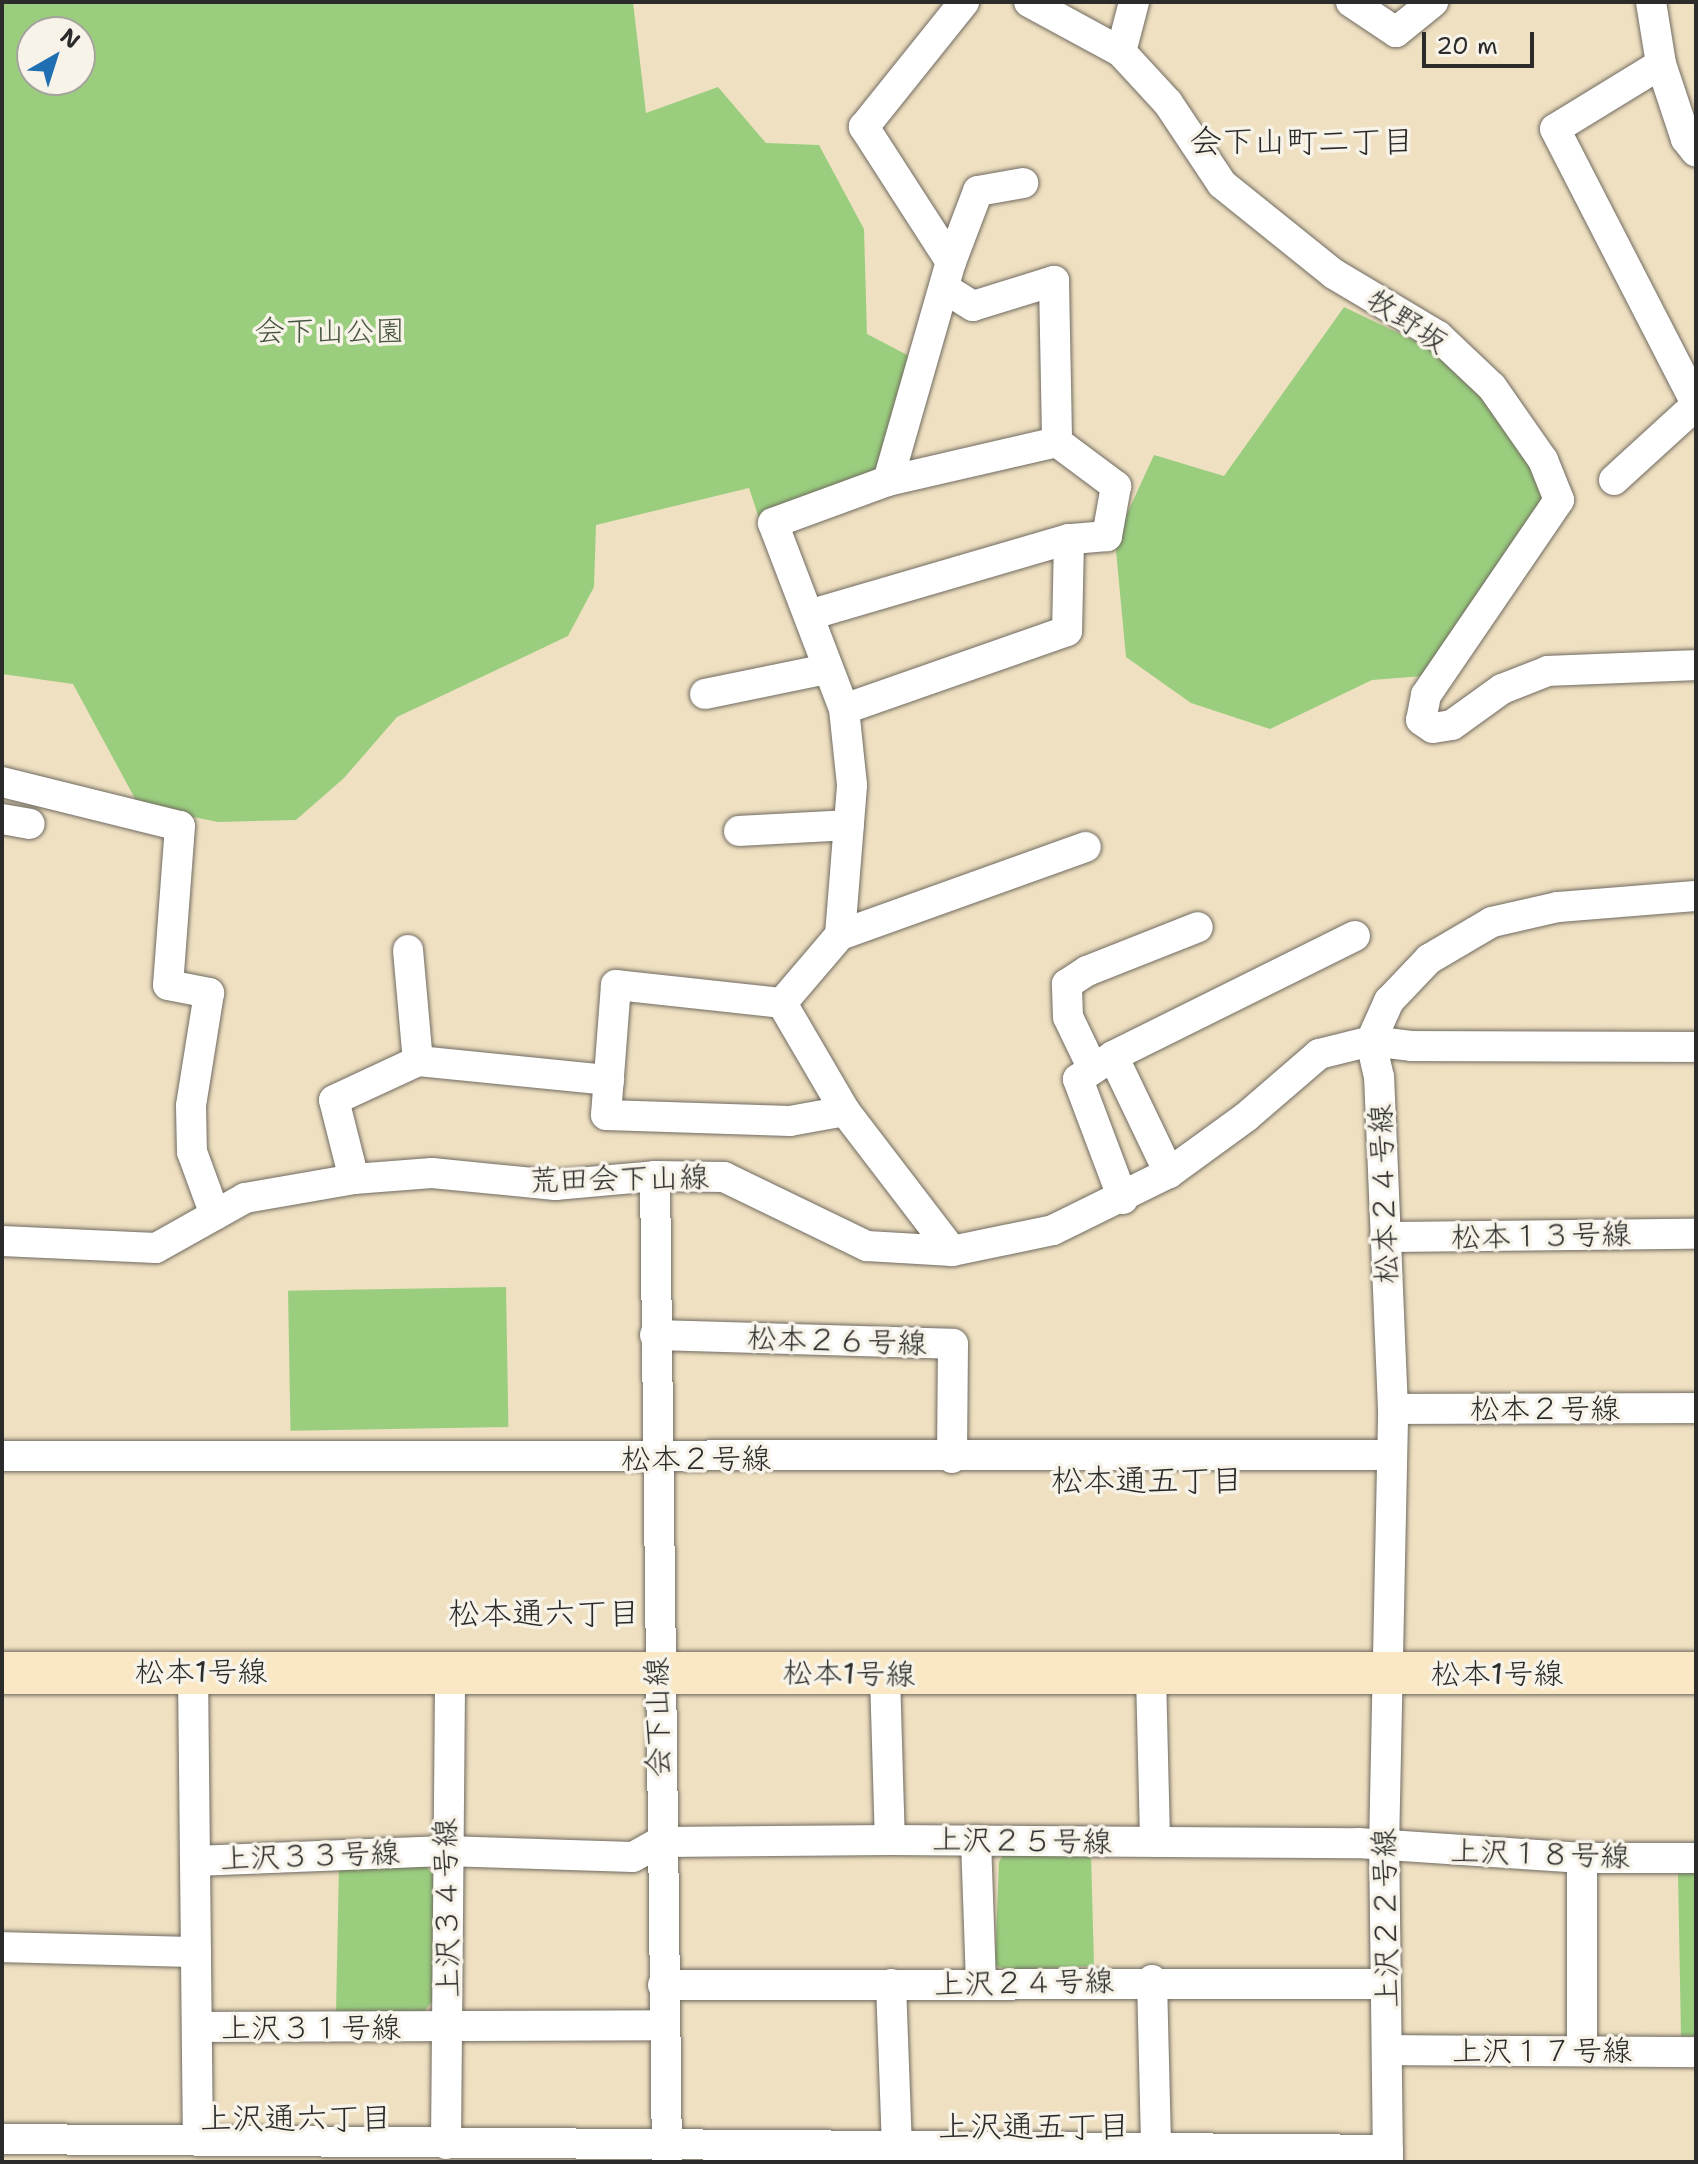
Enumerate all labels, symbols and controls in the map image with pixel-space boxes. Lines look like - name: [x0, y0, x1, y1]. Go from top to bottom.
- north arrow: [16, 16, 96, 96]
- scale bar: [1426, 16, 1538, 66]
- text: N: [54, 22, 86, 55]
- text: 20 m: [1436, 30, 1498, 62]
- district label: 会下山町二丁目: [1190, 122, 1414, 160]
- street label: 牧野坂: [1360, 281, 1454, 361]
- park label: 会下山公園: [255, 313, 405, 349]
- street label: 松本２４号線: [1363, 1103, 1405, 1285]
- street label: 荒田会下山線: [529, 1159, 709, 1199]
- street label: 松本１３号線: [1451, 1216, 1631, 1256]
- street label: 松本２６号線: [746, 1320, 928, 1362]
- street label: 松本２号線: [1470, 1391, 1620, 1427]
- street label: 松本２号線: [621, 1441, 771, 1477]
- district label: 松本通五丁目: [1051, 1461, 1243, 1499]
- district label: 松本通六丁目: [448, 1594, 640, 1632]
- street label: 松本1号線: [135, 1654, 267, 1690]
- street label: 松本1号線: [782, 1655, 916, 1693]
- street label: 松本1号線: [1431, 1656, 1563, 1692]
- street label: 会下山線: [639, 1657, 677, 1777]
- street label: 上沢３４号線: [427, 1818, 467, 1998]
- street label: 上沢２５号線: [932, 1821, 1112, 1861]
- street label: 上沢２２号線: [1366, 1828, 1406, 2008]
- street label: 上沢１８号線: [1449, 1833, 1631, 1875]
- street label: 上沢３３号線: [219, 1835, 401, 1877]
- street label: 上沢２４号線: [934, 1963, 1114, 2003]
- street label: 上沢３１号線: [221, 2010, 401, 2046]
- street label: 上沢１７号線: [1452, 2033, 1632, 2069]
- district label: 上沢通六丁目: [200, 2099, 392, 2137]
- district label: 上沢通五丁目: [938, 2107, 1130, 2145]

